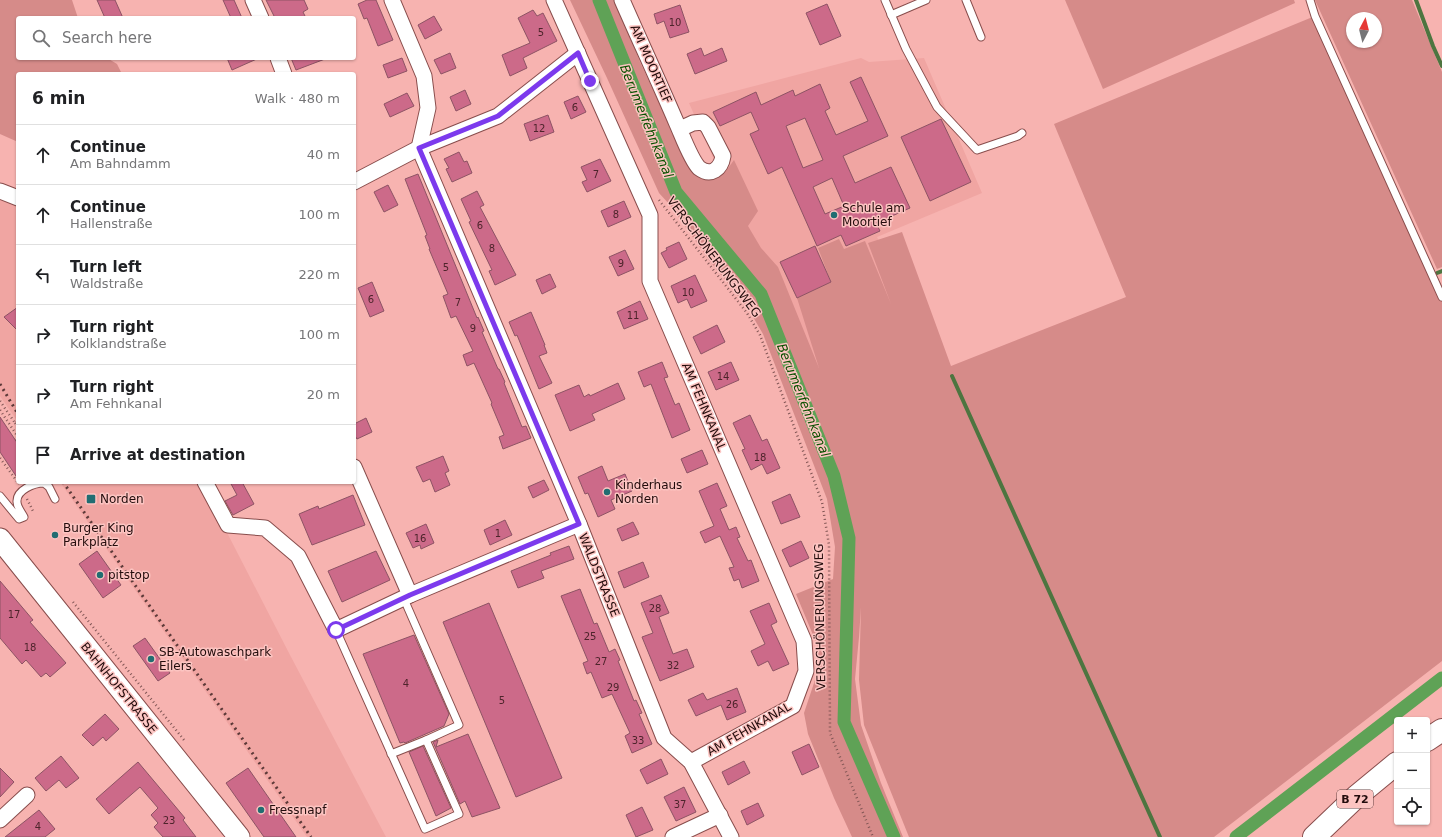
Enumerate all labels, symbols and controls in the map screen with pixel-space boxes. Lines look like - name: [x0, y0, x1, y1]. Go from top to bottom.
- north arrow: [1346, 12, 1382, 48]
- search box: [16, 16, 356, 60]
- house number: 10: [669, 17, 681, 28]
- street label: AM MOORTIEF: [627, 23, 675, 105]
- icon: search: [30, 27, 52, 49]
- house number: 5: [538, 27, 544, 38]
- text: Search here: [62, 29, 152, 47]
- water label: Berumerfehnkanal: [617, 62, 676, 180]
- route end: [581, 72, 599, 90]
- text: 6 min: [32, 88, 85, 108]
- text: Walk · 480 m: [255, 91, 340, 106]
- house number: 6: [572, 102, 578, 113]
- house number: 12: [533, 123, 545, 134]
- text: Continue: [70, 138, 146, 156]
- icon: ahead: [32, 144, 54, 166]
- text: 40 m: [307, 147, 340, 162]
- text: Am Bahndamm: [70, 156, 171, 171]
- house number: 7: [593, 169, 599, 180]
- street label: VERSCHÖNERUNGSWEG: [664, 193, 765, 320]
- text: Continue: [70, 198, 146, 216]
- place label: Schule am Moortief: [842, 201, 905, 229]
- icon: ahead: [32, 204, 54, 226]
- text: 100 m: [298, 207, 340, 222]
- house number: 8: [613, 209, 619, 220]
- marker: Schule am Moortief: [829, 210, 839, 220]
- text: Hallenstraße: [70, 216, 153, 231]
- house number: 6: [477, 220, 483, 231]
- house number: 8: [489, 243, 495, 254]
- text: Turn left: [70, 258, 142, 276]
- house number: 9: [618, 258, 624, 269]
- house number: 5: [443, 262, 449, 273]
- icon: left: [32, 264, 54, 286]
- text: 220 m: [298, 267, 340, 282]
- text: Waldstraße: [70, 276, 143, 291]
- house number: 10: [682, 287, 694, 298]
- house number: 6: [368, 294, 374, 305]
- house number: 7: [455, 297, 461, 308]
- house number: 11: [627, 310, 639, 321]
- text: Turn right: [70, 318, 154, 336]
- house number: 9: [470, 323, 476, 334]
- icon: right: [32, 324, 54, 346]
- text: 100 m: [298, 327, 340, 342]
- text: Kolklandstraße: [70, 336, 166, 351]
- water label: Berumerfehnkanal: [774, 341, 833, 459]
- street label: AM FEHNKANAL: [679, 361, 729, 454]
- house number: 14: [717, 371, 729, 382]
- text: Turn right: [70, 378, 154, 396]
- icon: right: [32, 384, 54, 406]
- text: 20 m: [307, 387, 340, 402]
- text: Am Fehnkanal: [70, 396, 162, 411]
- icon: arrive: [32, 444, 54, 466]
- text: Arrive at destination: [70, 446, 245, 464]
- house number: 18: [754, 452, 766, 463]
- place label: Kinderhaus Norden: [615, 478, 682, 506]
- marker: Kinderhaus Norden: [602, 487, 612, 497]
- place label: Norden: [100, 492, 144, 506]
- marker: Norden: [85, 493, 97, 505]
- place label: Burger King Parkplatz: [63, 521, 134, 549]
- house number: 1: [495, 528, 501, 539]
- marker: Burger King Parkplatz: [50, 530, 60, 540]
- street label: WALDSTRASSE: [576, 531, 622, 619]
- house number: 16: [414, 533, 426, 544]
- street label: VERSCHÖNERUNGSWEG: [810, 543, 828, 691]
- place label: pitstop: [108, 568, 150, 582]
- marker: pitstop: [95, 570, 105, 580]
- house number: 28: [649, 603, 661, 614]
- house number: 17: [8, 609, 20, 620]
- route start: [327, 621, 345, 639]
- house number: 25: [584, 631, 596, 642]
- street label: BAHNHOFSTRASSE: [78, 640, 160, 736]
- house number: 18: [24, 642, 36, 653]
- place label: SB-Autowaschpark Eilers: [159, 645, 271, 673]
- marker: SB-Autowaschpark Eilers: [146, 654, 156, 664]
- house number: 27: [595, 656, 607, 667]
- house number: 32: [667, 660, 679, 671]
- house number: 4: [403, 678, 409, 689]
- house number: 29: [607, 682, 619, 693]
- house number: 5: [499, 695, 505, 706]
- street label: AM FEHNKANAL: [705, 699, 794, 759]
- house number: 26: [726, 699, 738, 710]
- map controls: [1394, 717, 1430, 825]
- button: +: [1394, 717, 1430, 753]
- house number: 33: [632, 735, 644, 746]
- button: −: [1394, 753, 1430, 789]
- button: locate: [1394, 789, 1430, 825]
- road number: B 72: [1337, 790, 1373, 808]
- house number: 37: [674, 799, 686, 810]
- place label: Fressnapf: [269, 803, 327, 817]
- marker: Fressnapf: [256, 805, 266, 815]
- house number: 23: [163, 815, 175, 826]
- house number: 4: [35, 821, 41, 832]

